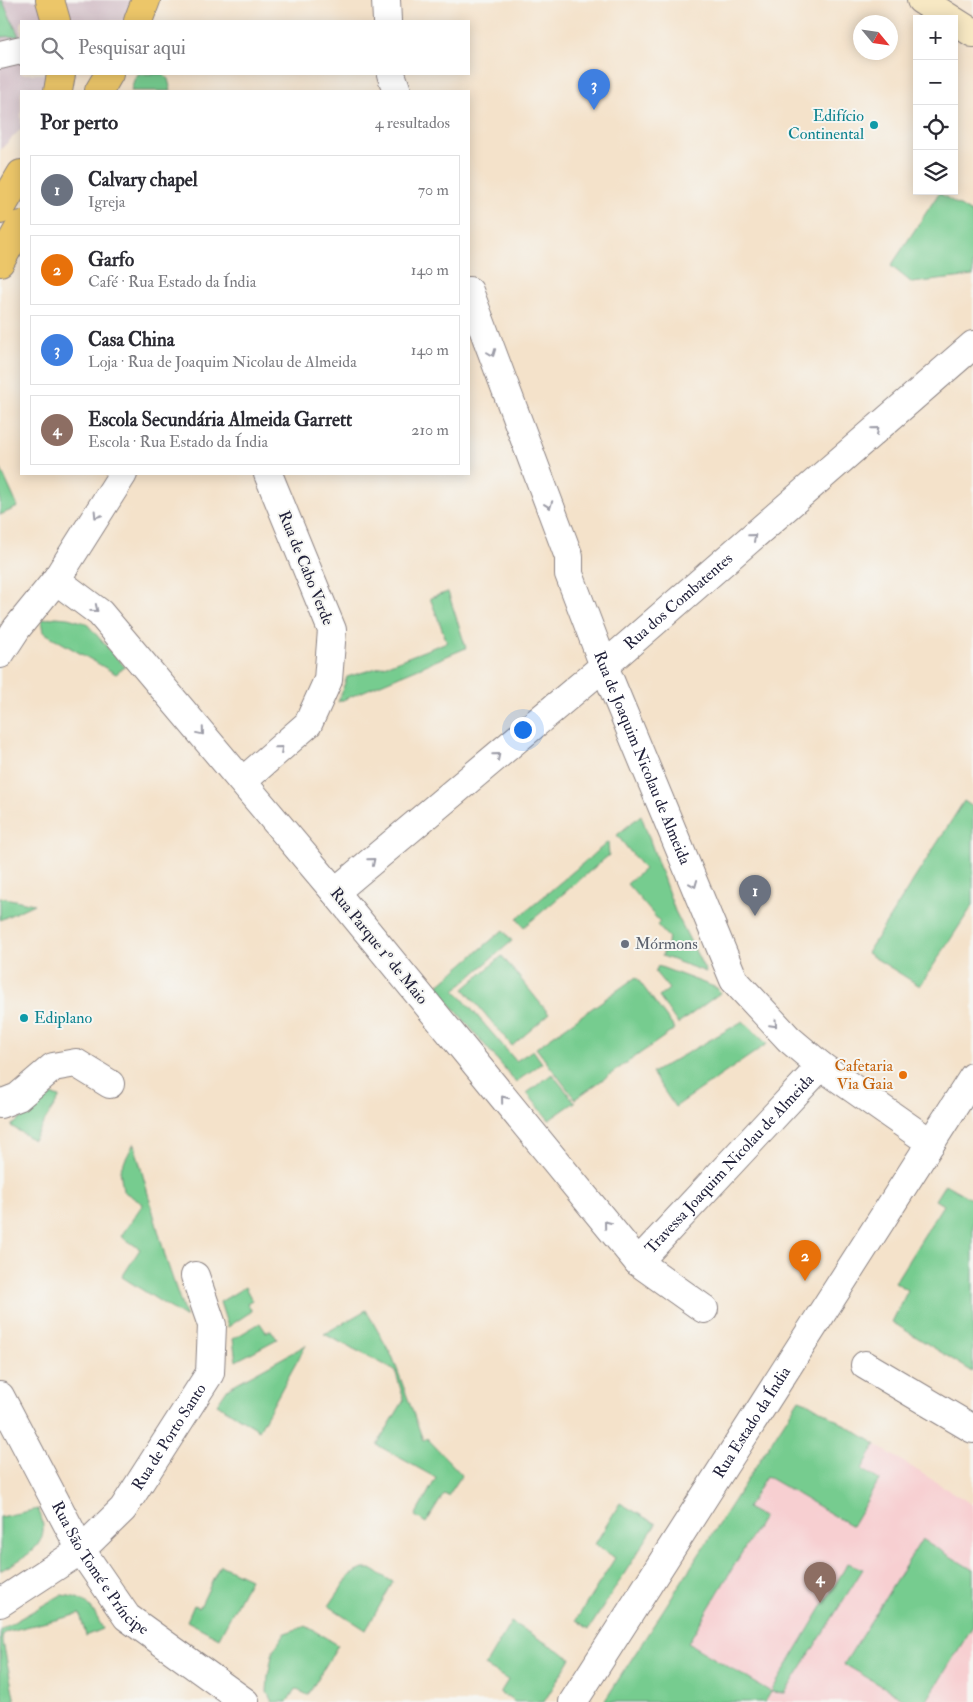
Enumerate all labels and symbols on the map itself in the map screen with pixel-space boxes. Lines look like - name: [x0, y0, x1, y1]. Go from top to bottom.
- north arrow: [853, 15, 898, 60]
- pin: 3: [578, 69, 610, 110]
- place label: Edifício Continental: [788, 106, 864, 144]
- marker: Edifício Continental: [868, 119, 880, 131]
- one-way arrow: [486, 348, 496, 357]
- one-way arrow: [870, 427, 879, 436]
- one-way arrow: [543, 500, 553, 509]
- street label: Rua de Cabo Verde: [274, 508, 338, 628]
- one-way arrow: [93, 510, 103, 519]
- one-way arrow: [747, 534, 756, 543]
- street label: Rua dos Combatentes: [620, 549, 737, 654]
- one-way arrow: [89, 604, 98, 612]
- street label: Rua de Joaquim Nicolau de Almeida: [589, 648, 695, 868]
- your location: [510, 717, 536, 743]
- one-way arrow: [196, 726, 204, 735]
- one-way arrow: [274, 746, 283, 755]
- one-way arrow: [491, 753, 500, 762]
- one-way arrow: [366, 858, 375, 866]
- pin: 1: [739, 875, 771, 916]
- one-way arrow: [689, 880, 699, 888]
- street label: Rua Parque 1º de Maio: [326, 884, 432, 1009]
- place label: Mórmons: [635, 934, 698, 954]
- marker: Mórmons: [619, 938, 631, 950]
- place label: Ediplano: [34, 1008, 92, 1029]
- marker: Ediplano: [18, 1012, 30, 1024]
- one-way arrow: [768, 1018, 777, 1027]
- place label: Cafetaria Via Gaia: [834, 1056, 893, 1094]
- marker: Cafetaria Via Gaia: [897, 1069, 909, 1081]
- street label: Travessa Joaquim Nicolau de Almeida: [641, 1070, 818, 1258]
- one-way arrow: [501, 1095, 510, 1104]
- one-way arrow: [605, 1221, 613, 1230]
- pin: 2: [789, 1240, 821, 1281]
- street label: Rua Estado da Índia: [709, 1363, 795, 1482]
- street label: Rua de Porto Santo: [128, 1380, 211, 1494]
- street label: Rua São Tomé e Príncipe: [47, 1498, 153, 1640]
- pin: 4: [804, 1562, 836, 1603]

